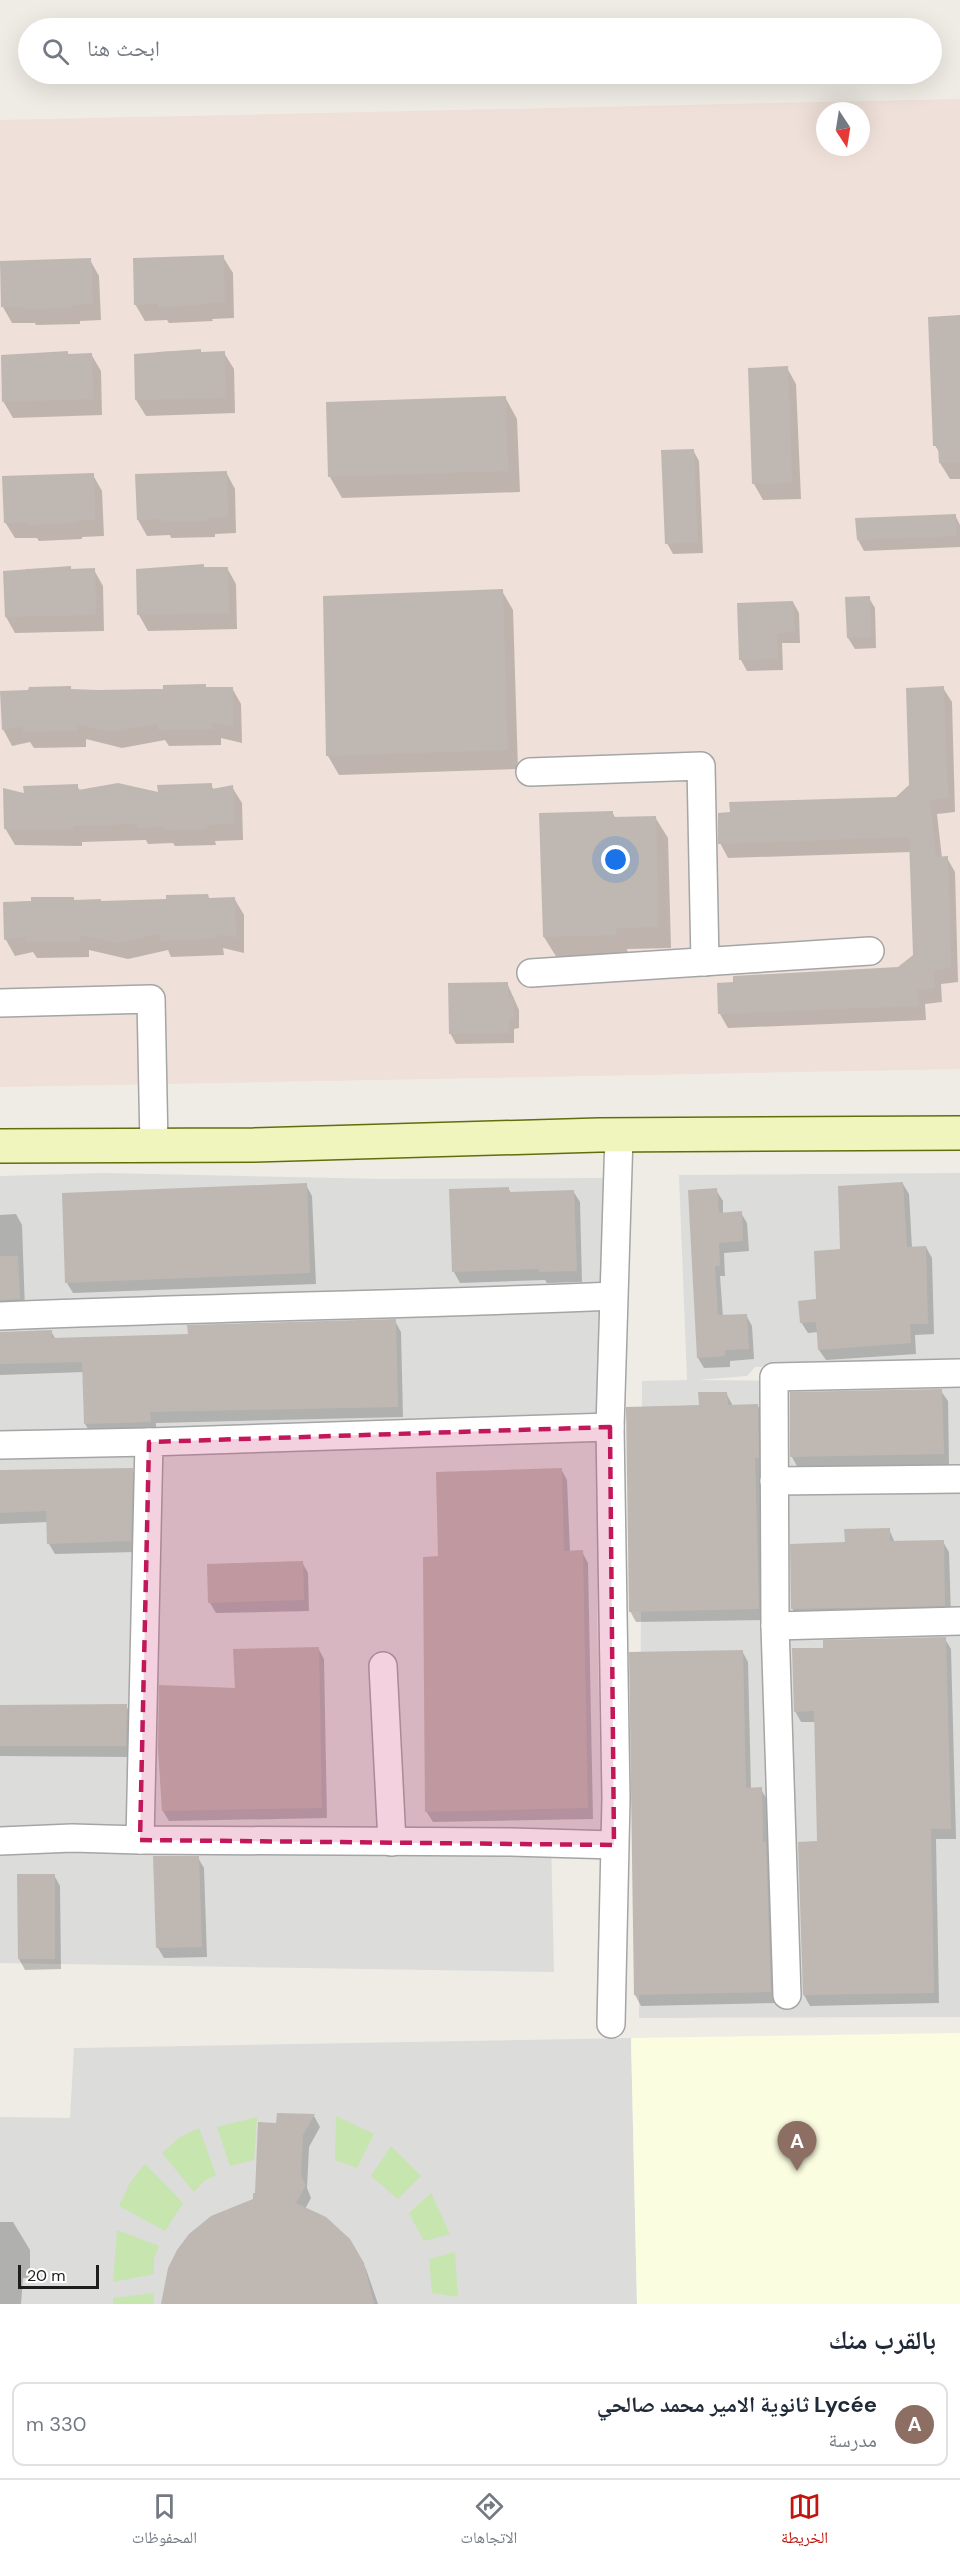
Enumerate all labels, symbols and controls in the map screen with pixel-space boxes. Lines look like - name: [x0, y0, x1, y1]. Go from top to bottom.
- search box: [18, 18, 942, 84]
- text: ابحث هنا: [87, 34, 160, 63]
- icon: search: [39, 35, 72, 68]
- north arrow: [816, 102, 870, 156]
- your location: [601, 845, 630, 874]
- pin: A: [778, 2122, 816, 2171]
- scale bar: [18, 2262, 99, 2290]
- text: 20 m: [27, 2265, 66, 2286]
- text: بالقرب منك: [828, 2323, 936, 2357]
- text: Lycée ثانوية الامير محمد صالحي: [597, 2390, 877, 2419]
- text: 330 m: [26, 2411, 86, 2437]
- text: A: [907, 2411, 922, 2437]
- text: مدرسة: [828, 2427, 877, 2453]
- tab: المحفوظات: [132, 2490, 197, 2553]
- tab: الاتجاهات: [461, 2490, 517, 2553]
- tab: الخريطة: [781, 2490, 828, 2553]

